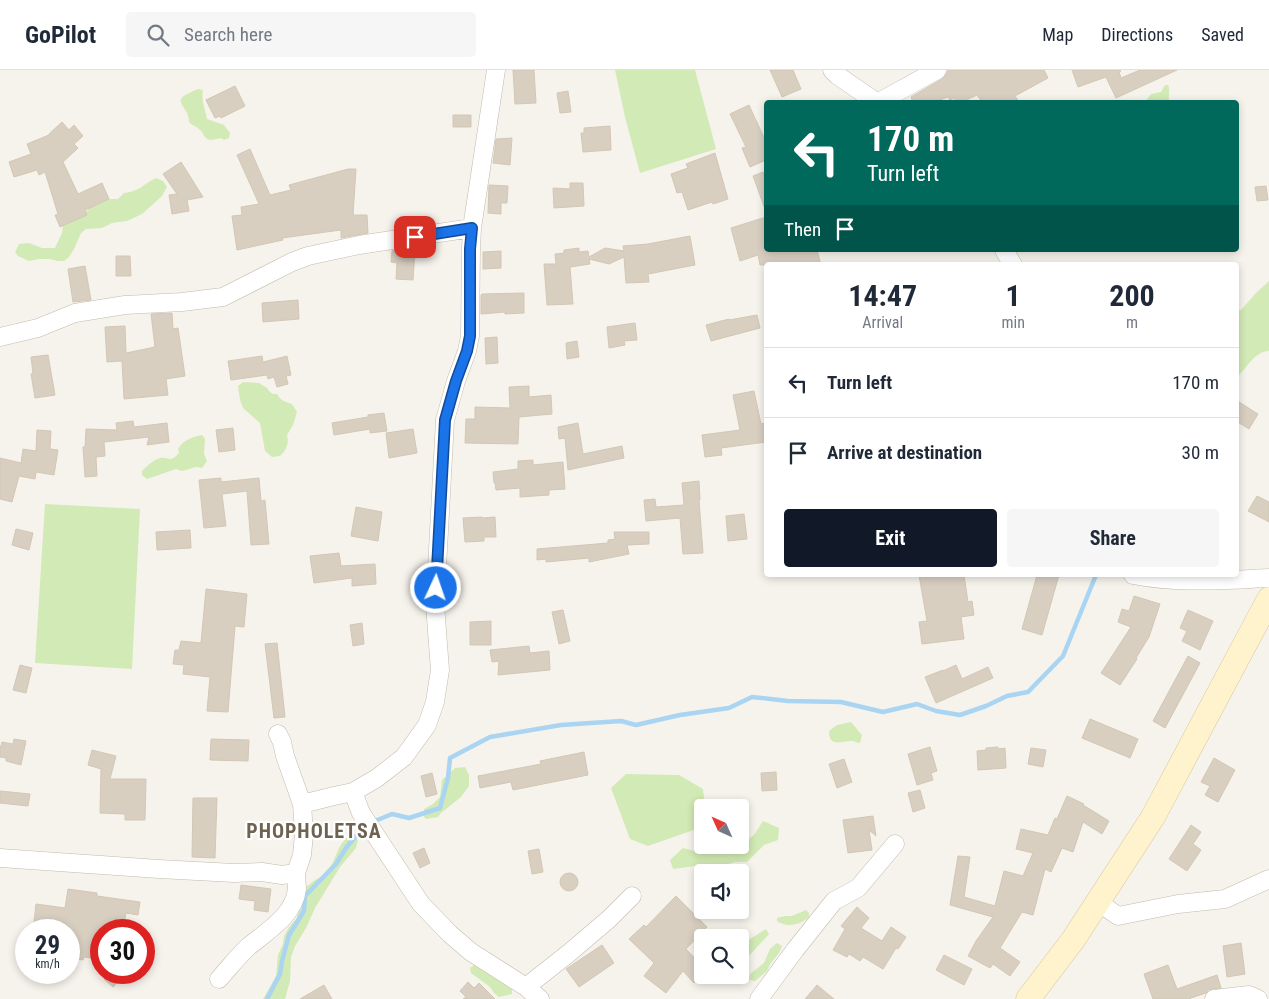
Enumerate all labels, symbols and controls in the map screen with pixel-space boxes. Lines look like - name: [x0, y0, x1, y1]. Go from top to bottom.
- search box: [126, 12, 476, 57]
- text: GoPilot: [25, 21, 96, 49]
- icon: search: [144, 21, 172, 49]
- text: Search here: [184, 23, 272, 46]
- text: Map: [1042, 24, 1073, 45]
- text: Directions: [1101, 24, 1173, 45]
- text: Saved: [1201, 24, 1244, 45]
- text: 170 m: [867, 119, 954, 160]
- icon: left: [784, 120, 849, 185]
- text: Turn left: [867, 161, 939, 186]
- icon: arrive: [831, 215, 859, 243]
- pin: [394, 216, 436, 258]
- text: Then: [784, 218, 821, 241]
- icon: arrive: [401, 223, 429, 251]
- text: 14:47: [848, 278, 917, 313]
- text: 1: [1006, 278, 1021, 313]
- text: 200: [1109, 278, 1155, 313]
- text: Arrival: [862, 313, 903, 332]
- text: min: [1001, 313, 1025, 332]
- text: m: [1126, 313, 1138, 332]
- icon: left: [784, 369, 812, 397]
- text: Turn left: [827, 371, 892, 394]
- text: 170 m: [1172, 371, 1219, 394]
- icon: arrive: [784, 439, 812, 467]
- text: Arrive at destination: [827, 441, 982, 464]
- text: 30 m: [1182, 441, 1219, 464]
- button: Exit: [784, 509, 997, 567]
- button: Share: [1007, 509, 1219, 567]
- position arrow: [409, 561, 461, 613]
- north arrow: [694, 799, 749, 854]
- map controls: [694, 799, 749, 984]
- district label: PHOPHOLETSA: [246, 819, 382, 843]
- button: sound: [694, 864, 749, 919]
- speed limit sign: 30: [90, 919, 155, 984]
- button: search: [694, 929, 749, 984]
- text: 29: [35, 931, 60, 960]
- text: km/h: [35, 957, 60, 971]

